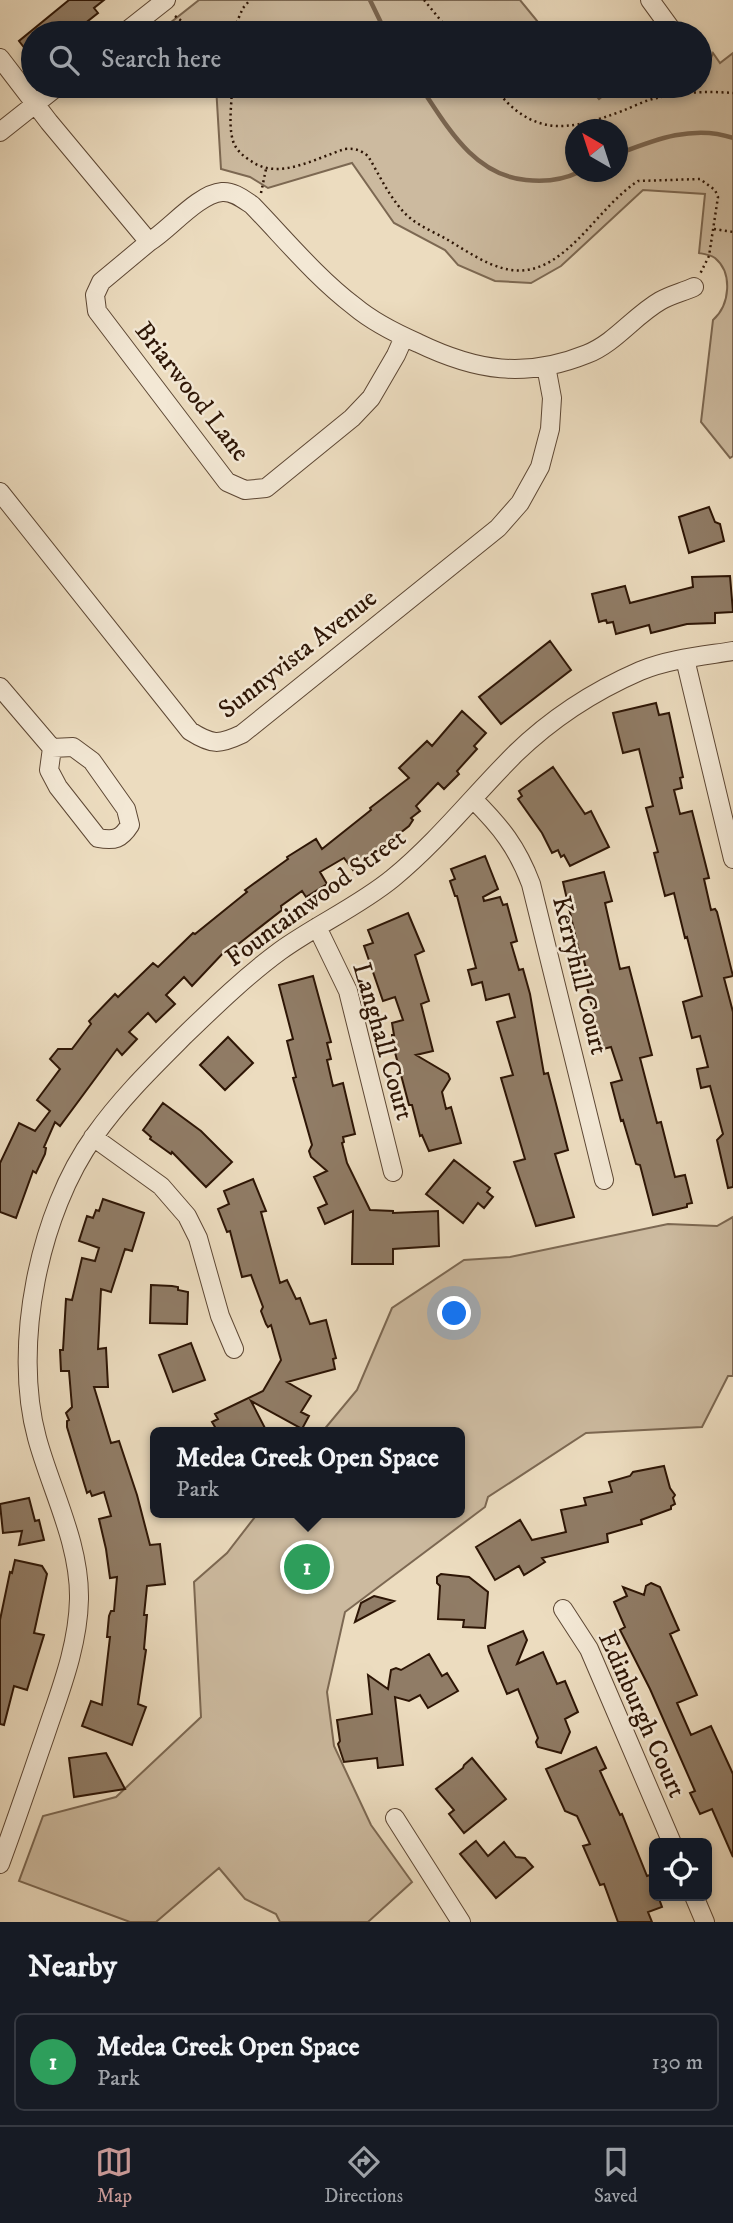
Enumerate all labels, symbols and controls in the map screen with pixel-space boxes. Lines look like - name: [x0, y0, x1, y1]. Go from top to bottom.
- search box: [21, 21, 712, 98]
- icon: search: [45, 41, 83, 79]
- text: Search here: [101, 43, 221, 76]
- north arrow: [565, 119, 628, 182]
- street label: Briarwood Lane: [127, 316, 257, 468]
- street label: Sunnyvista Avenue: [212, 582, 384, 726]
- street label: Fountainwood Street: [219, 822, 413, 975]
- street label: Kerryhill Court: [544, 893, 615, 1058]
- street label: Langhall Court: [344, 959, 421, 1124]
- your location: [437, 1296, 471, 1330]
- popup: [150, 1427, 465, 1518]
- text: Medea Creek Open Space: [176, 1442, 439, 1475]
- text: Park: [176, 1475, 219, 1504]
- pin: 1: [284, 1541, 330, 1593]
- street label: Edinburgh Court: [590, 1626, 693, 1803]
- map controls: [649, 1838, 712, 1901]
- button: locate: [649, 1838, 712, 1901]
- text: Nearby: [28, 1949, 117, 1986]
- text: Medea Creek Open Space: [97, 2031, 359, 2064]
- text: 1: [49, 2048, 57, 2077]
- text: 130 m: [651, 2048, 703, 2077]
- text: Park: [97, 2064, 140, 2093]
- tab: Map: [95, 2143, 133, 2208]
- tab: Directions: [324, 2143, 403, 2208]
- tab: Saved: [594, 2143, 638, 2208]

